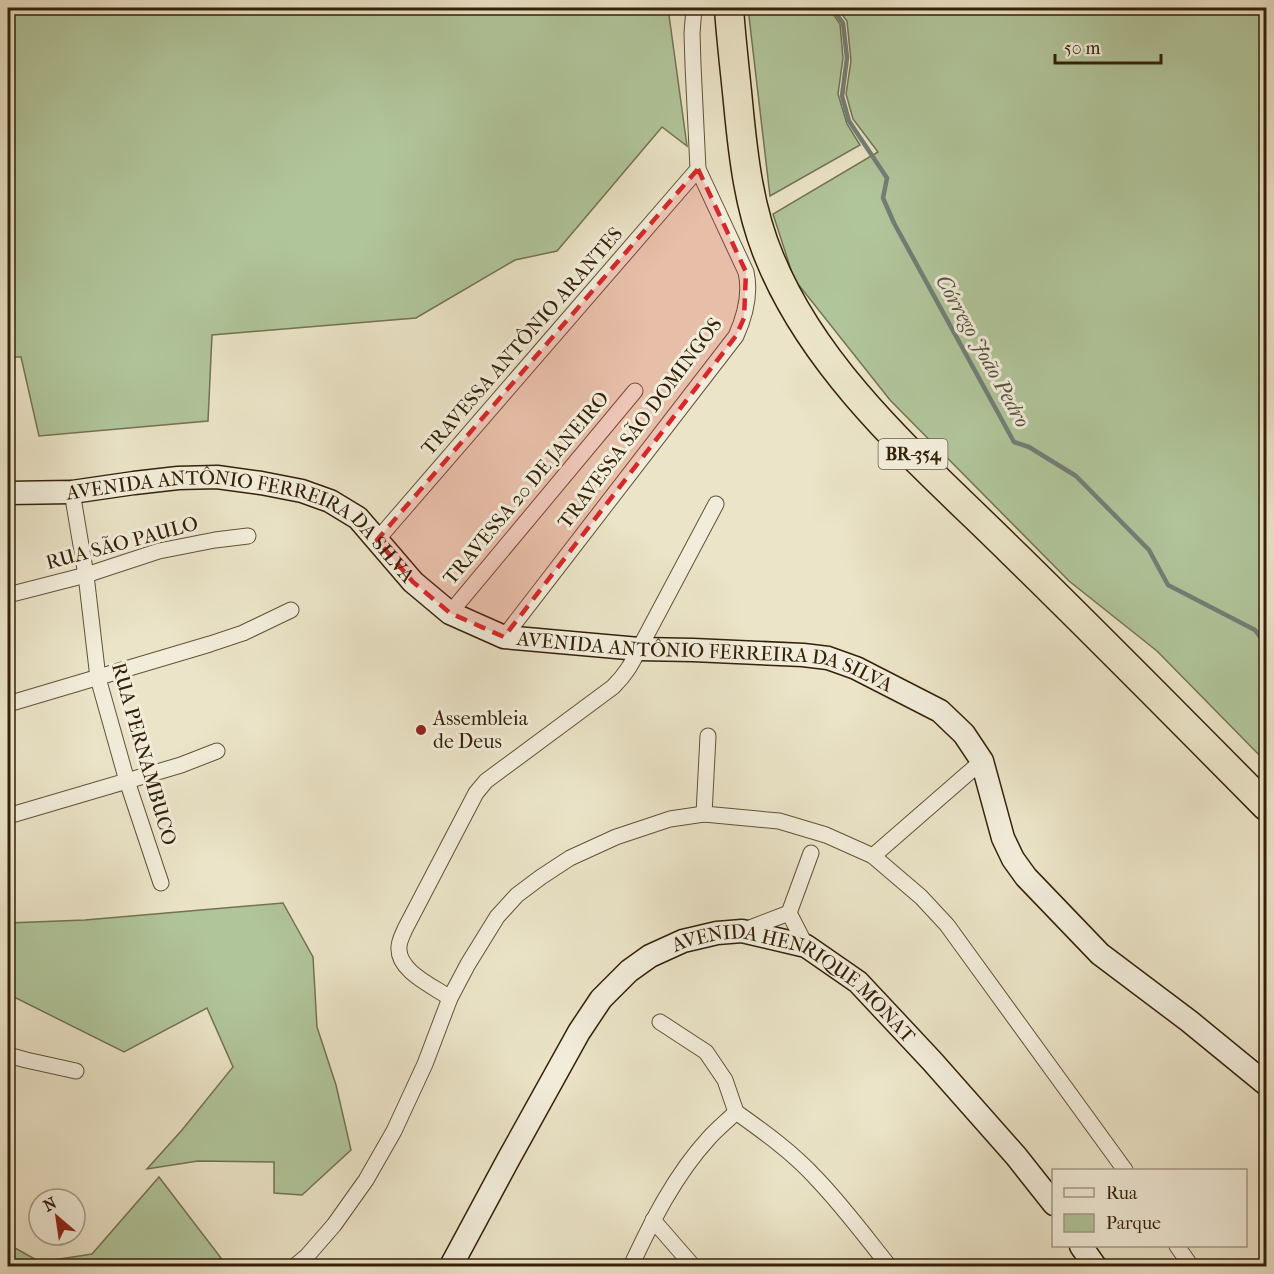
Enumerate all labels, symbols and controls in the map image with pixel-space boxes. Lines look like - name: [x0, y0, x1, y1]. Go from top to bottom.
- scale bar: [1055, 27, 1162, 65]
- text: 50 m: [1064, 38, 1101, 59]
- street label: TRAVESSA ANTÔNIO ARANTES: [415, 221, 627, 460]
- water label: Córrego João Pedro: [931, 271, 1035, 432]
- street label: TRAVESSA SÃO DOMINGOS: [552, 312, 727, 533]
- street label: TRAVESSA 20 DE JANEIRO: [438, 387, 614, 589]
- road number: BR-354: [878, 439, 948, 469]
- street label: AVENIDA ANTÔNIO FERREIRA DA SILVA: [64, 464, 420, 588]
- street label: RUA SÃO PAULO: [43, 511, 201, 574]
- street label: AVENIDA ANTÔNIO FERREIRA DA SILVA: [515, 627, 898, 697]
- street label: RUA PERNAMBUCO: [107, 660, 181, 848]
- place label: Assembleia de Deus: [432, 707, 529, 753]
- marker: Assembleia de Deus: [414, 723, 428, 737]
- street label: AVENIDA HENRIQUE MONAT: [667, 919, 920, 1048]
- legend: [1052, 1169, 1247, 1247]
- text: Rua: [1106, 1183, 1138, 1204]
- north arrow: [27, 1187, 87, 1247]
- text: N: [40, 1193, 61, 1216]
- text: Parque: [1106, 1213, 1161, 1234]

